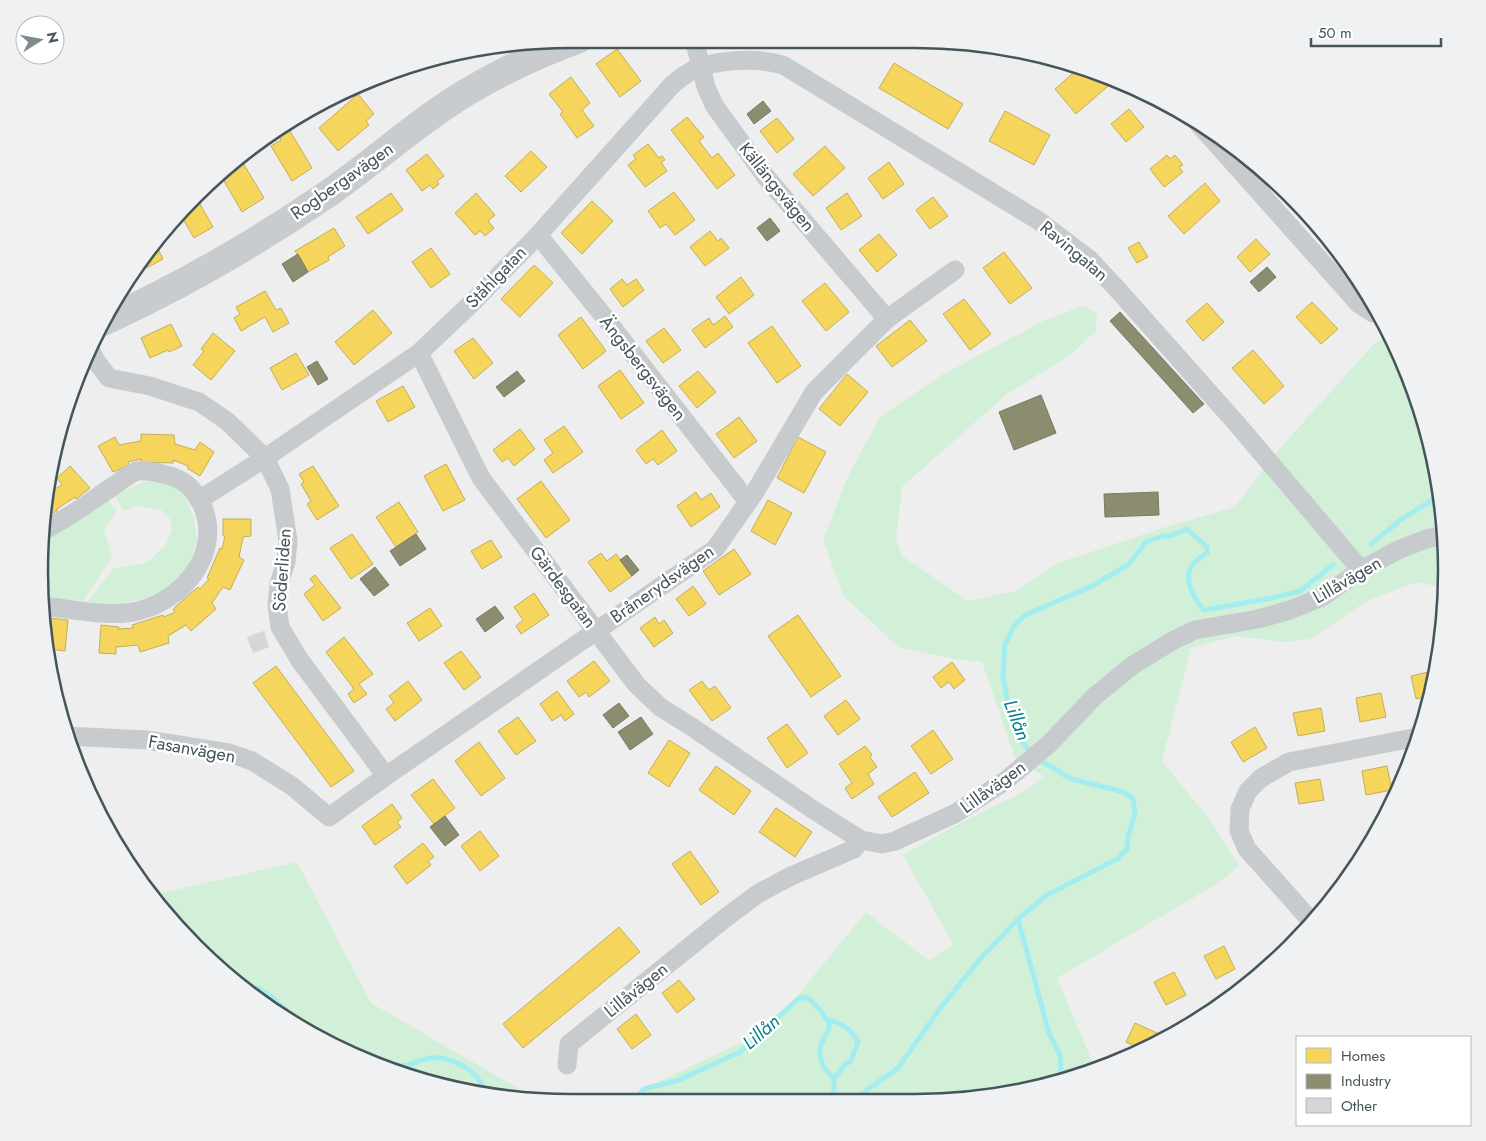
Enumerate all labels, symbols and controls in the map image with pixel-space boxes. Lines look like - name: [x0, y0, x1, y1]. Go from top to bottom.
- north arrow: [15, 15, 65, 65]
- scale bar: [1311, 15, 1441, 47]
- text: 50 m: [1318, 22, 1352, 44]
- text: N: [42, 30, 64, 45]
- street label: Rogbergavägen: [285, 136, 399, 226]
- street label: Källängsvägen: [733, 137, 821, 237]
- street label: Ravingatan: [1034, 215, 1114, 287]
- street label: Ståhlgatan: [460, 240, 532, 314]
- street label: Ängsbergsvägen: [594, 310, 692, 426]
- street label: Söderliden: [266, 528, 298, 612]
- street label: Brånerydsvägen: [605, 539, 719, 629]
- street label: Gärdesgatan: [523, 540, 603, 634]
- street label: Lillåvägen: [1308, 550, 1386, 610]
- water label: Lillån: [997, 696, 1037, 744]
- street label: Fasanvägen: [146, 729, 238, 769]
- street label: Lillåvägen: [955, 754, 1031, 820]
- street label: Lillåvägen: [599, 956, 673, 1024]
- water label: Lillån: [736, 1008, 786, 1056]
- legend: [1296, 1036, 1471, 1126]
- text: Homes: [1341, 1045, 1385, 1067]
- text: Industry: [1341, 1070, 1391, 1092]
- text: Other: [1341, 1095, 1378, 1117]

